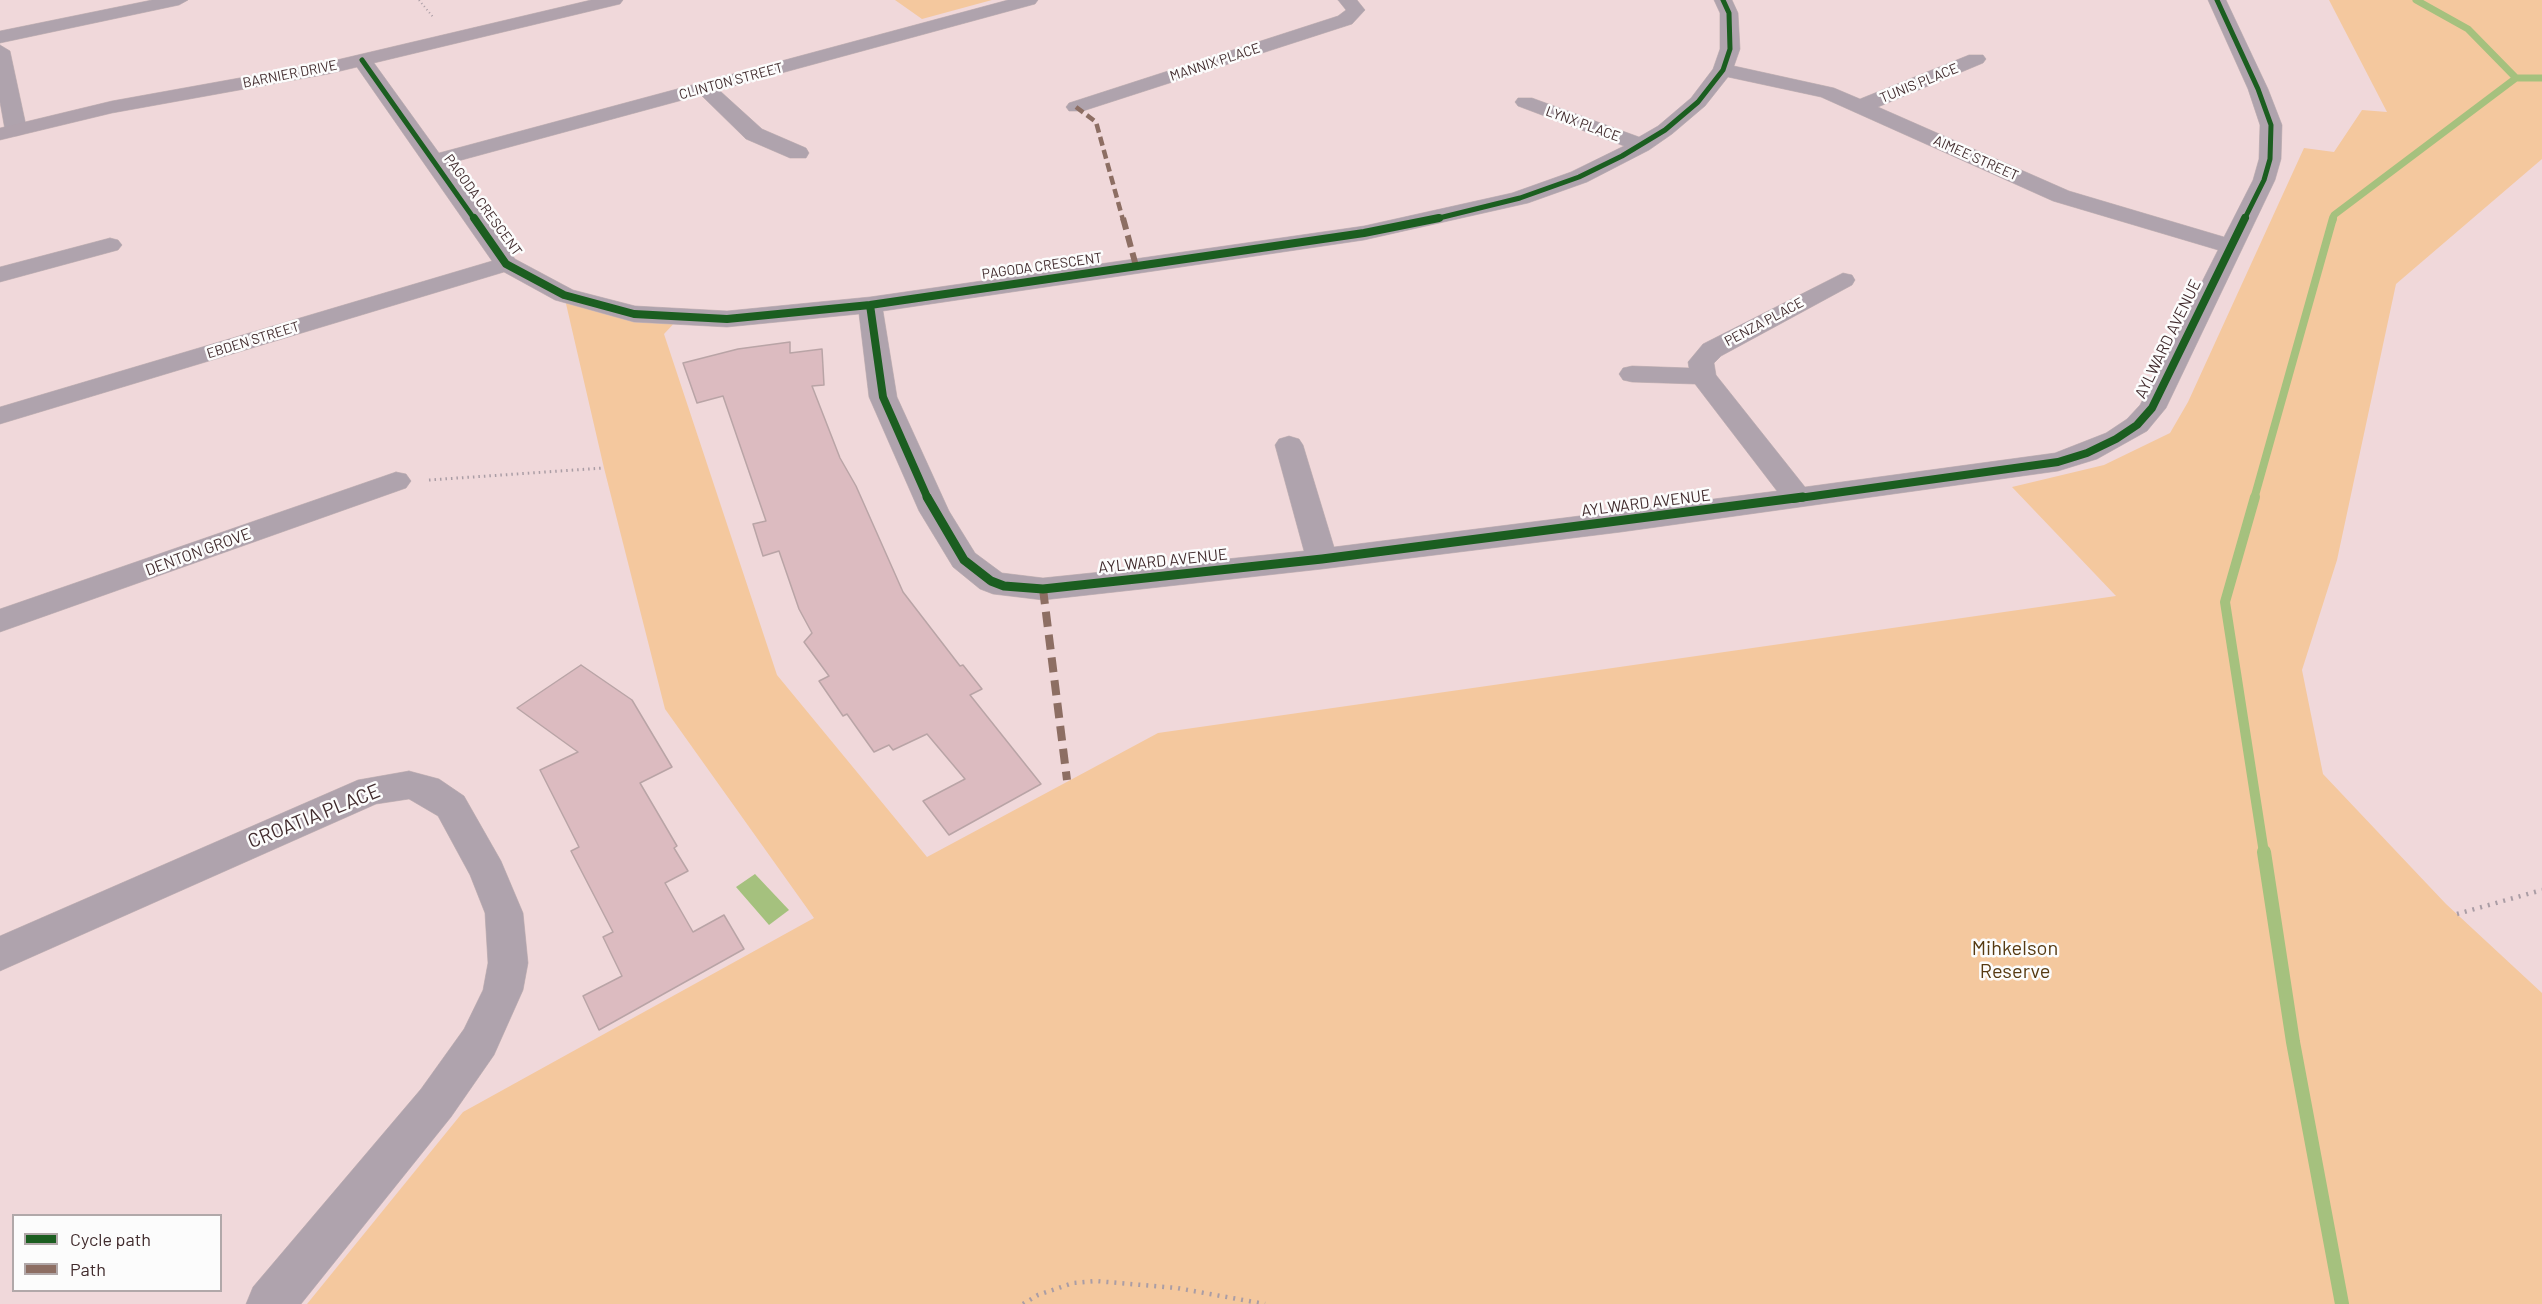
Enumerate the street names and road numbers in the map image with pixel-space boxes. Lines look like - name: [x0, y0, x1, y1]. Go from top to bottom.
- street label: MANNIX PLACE: [1168, 39, 1262, 85]
- street label: BARNIER DRIVE: [241, 57, 339, 91]
- street label: CLINTON STREET: [677, 59, 785, 103]
- street label: TUNIS PLACE: [1877, 60, 1961, 106]
- street label: LYNX PLACE: [1543, 103, 1623, 145]
- street label: AIMEE STREET: [1931, 132, 2021, 184]
- street label: PAGODA CRESCENT: [441, 151, 525, 259]
- street label: PAGODA CRESCENT: [981, 249, 1103, 283]
- street label: AYLWARD AVENUE: [2131, 276, 2205, 402]
- street label: PENZA PLACE: [1722, 294, 1806, 350]
- street label: EBDEN STREET: [205, 318, 301, 362]
- street label: AYLWARD AVENUE: [1580, 486, 1712, 520]
- street label: DENTON GROVE: [143, 524, 253, 580]
- street label: AYLWARD AVENUE: [1097, 545, 1229, 577]
- street label: CROATIA PLACE: [244, 779, 384, 853]

